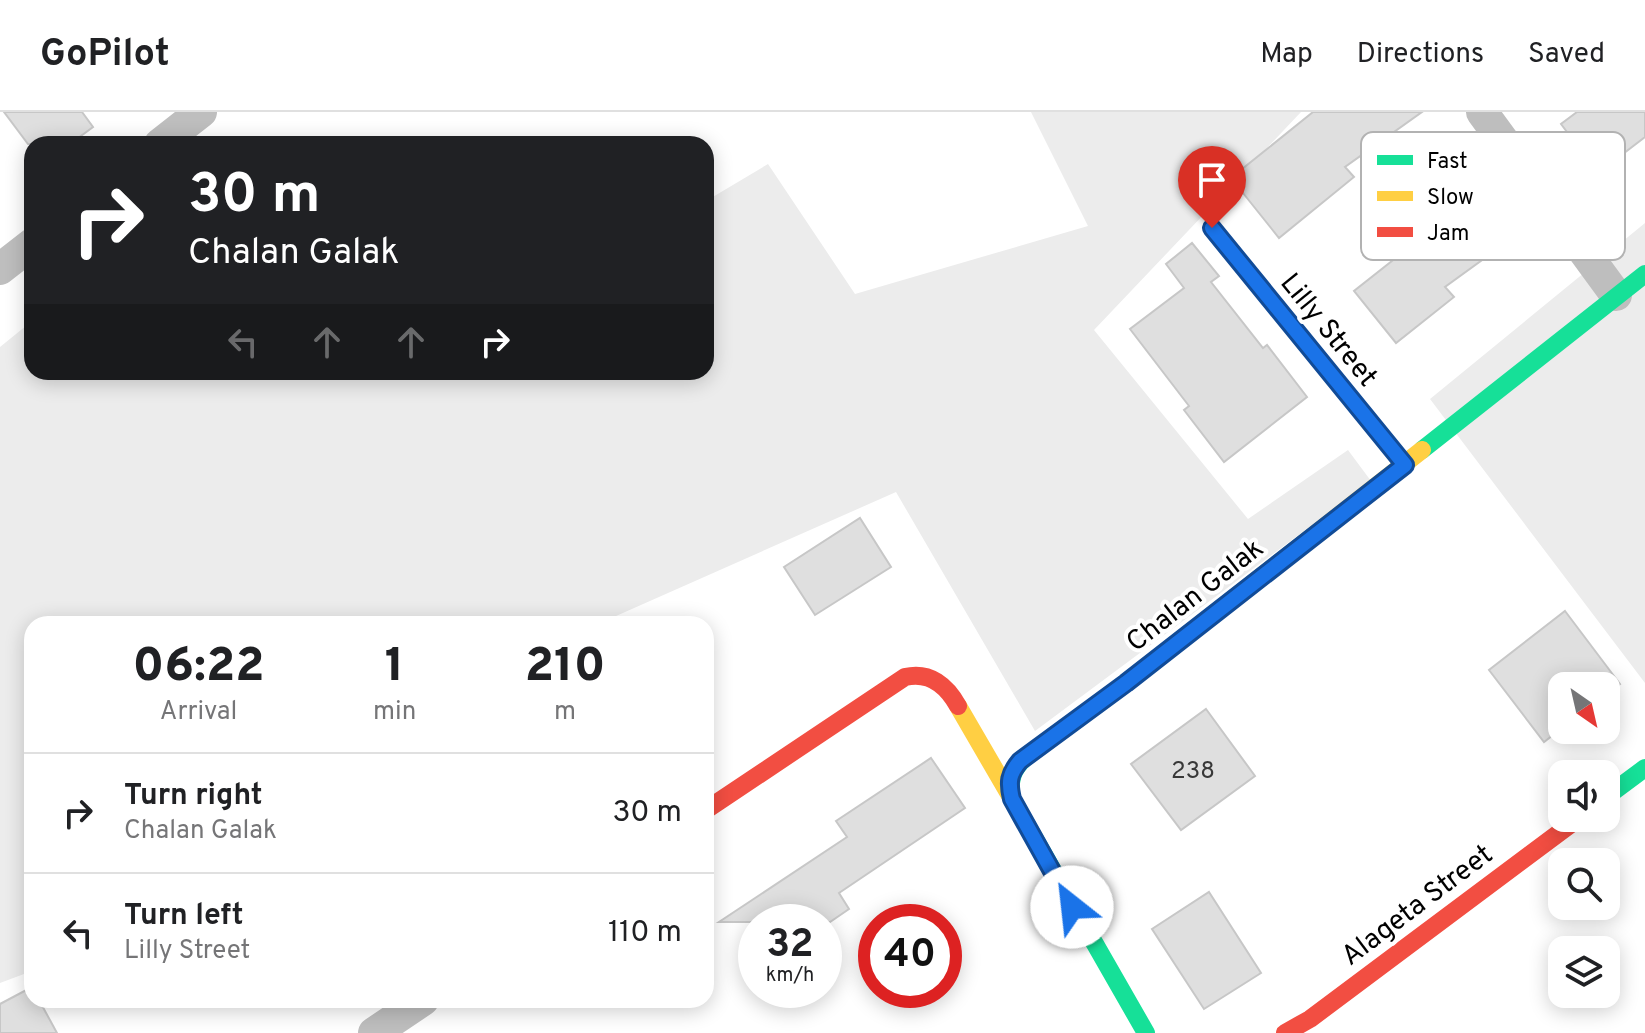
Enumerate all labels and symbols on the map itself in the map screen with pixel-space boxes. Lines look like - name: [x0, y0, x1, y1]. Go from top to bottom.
- legend: [1361, 132, 1625, 260]
- pin: [1178, 146, 1246, 228]
- text: Fast: [1427, 149, 1468, 176]
- text: Slow: [1427, 185, 1474, 212]
- text: Jam: [1427, 221, 1470, 248]
- street label: Lilly Street: [1271, 267, 1384, 395]
- street label: Chalan Galak: [1120, 532, 1272, 661]
- north arrow: [1548, 672, 1620, 744]
- house number: 238: [1171, 757, 1215, 787]
- street label: Alageta Street: [1335, 838, 1501, 975]
- position arrow: [1030, 865, 1114, 949]
- speed limit sign: 40: [858, 904, 962, 1008]

